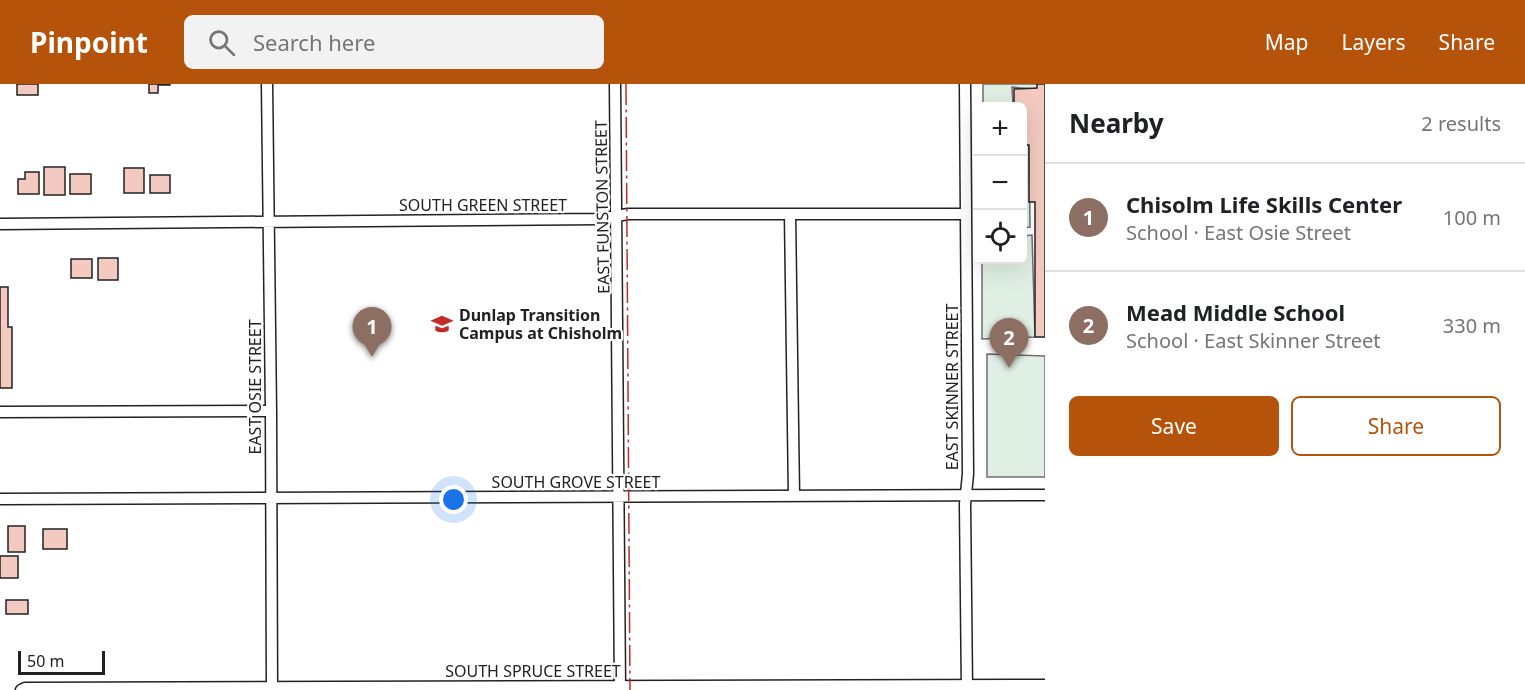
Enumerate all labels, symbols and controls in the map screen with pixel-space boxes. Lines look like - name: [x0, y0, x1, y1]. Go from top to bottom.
- search box: [184, 15, 604, 69]
- text: Pinpoint: [30, 23, 148, 61]
- icon: search: [205, 26, 238, 59]
- text: Search here: [253, 27, 375, 57]
- text: Map: [1265, 28, 1309, 56]
- text: Layers: [1342, 28, 1406, 56]
- text: Share: [1439, 28, 1495, 56]
- map controls: [973, 102, 1027, 264]
- button: +: [973, 102, 1027, 156]
- text: Nearby: [1069, 105, 1164, 141]
- text: 2 results: [1421, 110, 1501, 137]
- street label: EAST FUNSTON STREET: [589, 120, 615, 294]
- button: −: [973, 156, 1027, 210]
- text: Chisolm Life Skills Center: [1126, 189, 1402, 219]
- street label: SOUTH GREEN STREET: [399, 194, 567, 216]
- text: 1: [1083, 204, 1094, 231]
- text: 100 m: [1443, 204, 1501, 231]
- button: locate: [973, 210, 1027, 264]
- text: School · East Osie Street: [1126, 219, 1351, 246]
- text: Mead Middle School: [1126, 297, 1345, 327]
- place label: Dunlap Transition Campus at Chisholm: [459, 304, 622, 344]
- street label: EAST SKINNER STREET: [941, 304, 963, 470]
- pin: 1: [352, 308, 392, 357]
- school or university icon: Dunlap Transition Campus at Chisholm: [430, 312, 454, 336]
- text: 2: [1083, 312, 1094, 339]
- text: 330 m: [1443, 312, 1501, 339]
- pin: 2: [990, 318, 1028, 368]
- street label: EAST OSIE STREET: [244, 319, 266, 455]
- text: School · East Skinner Street: [1126, 327, 1381, 354]
- button: Save: [1069, 396, 1279, 456]
- button: Share: [1291, 396, 1501, 456]
- street label: SOUTH GROVE STREET: [492, 471, 660, 493]
- your location: [439, 485, 468, 514]
- scale bar: [18, 648, 105, 676]
- text: 50 m: [27, 650, 64, 672]
- street label: SOUTH SPRUCE STREET: [445, 660, 621, 682]

